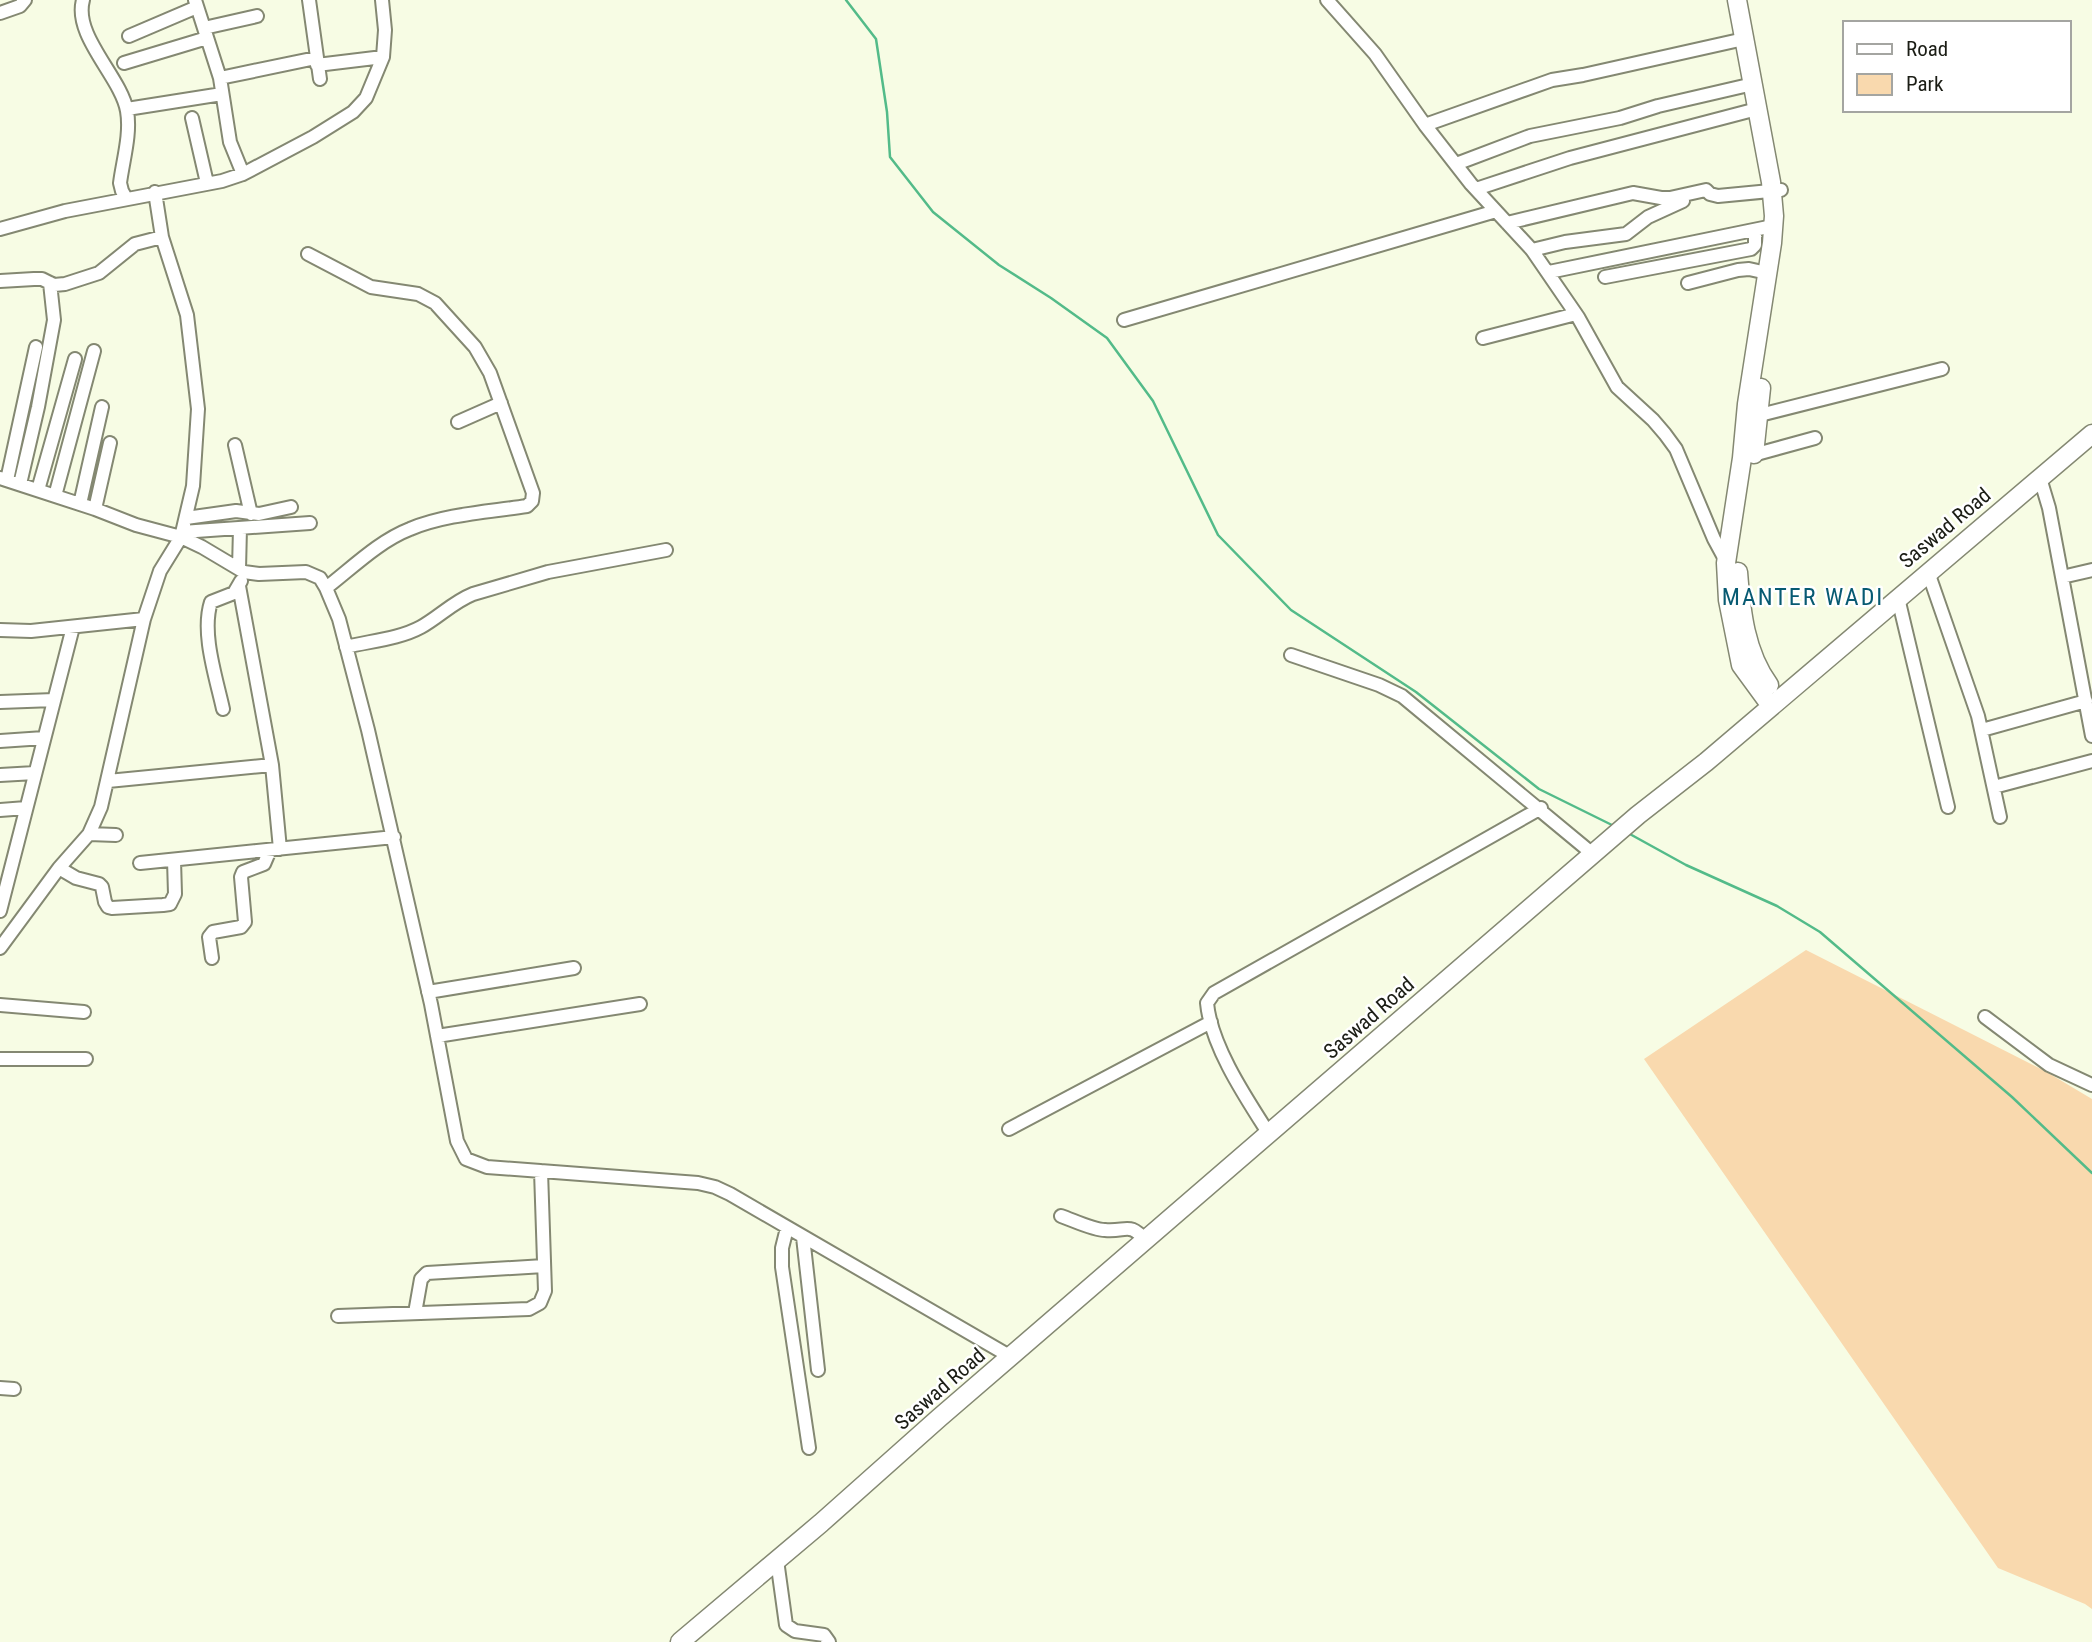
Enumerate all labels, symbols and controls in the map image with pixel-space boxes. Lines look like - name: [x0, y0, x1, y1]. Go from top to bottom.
- legend: [1843, 21, 2071, 112]
- text: Road: [1906, 37, 1948, 61]
- text: Park: [1906, 72, 1944, 96]
- street label: Saswad Road: [1895, 483, 1995, 573]
- district label: MANTER WADI: [1722, 583, 1884, 611]
- street label: Saswad Road: [1319, 972, 1419, 1064]
- street label: Saswad Road: [890, 1343, 990, 1435]

